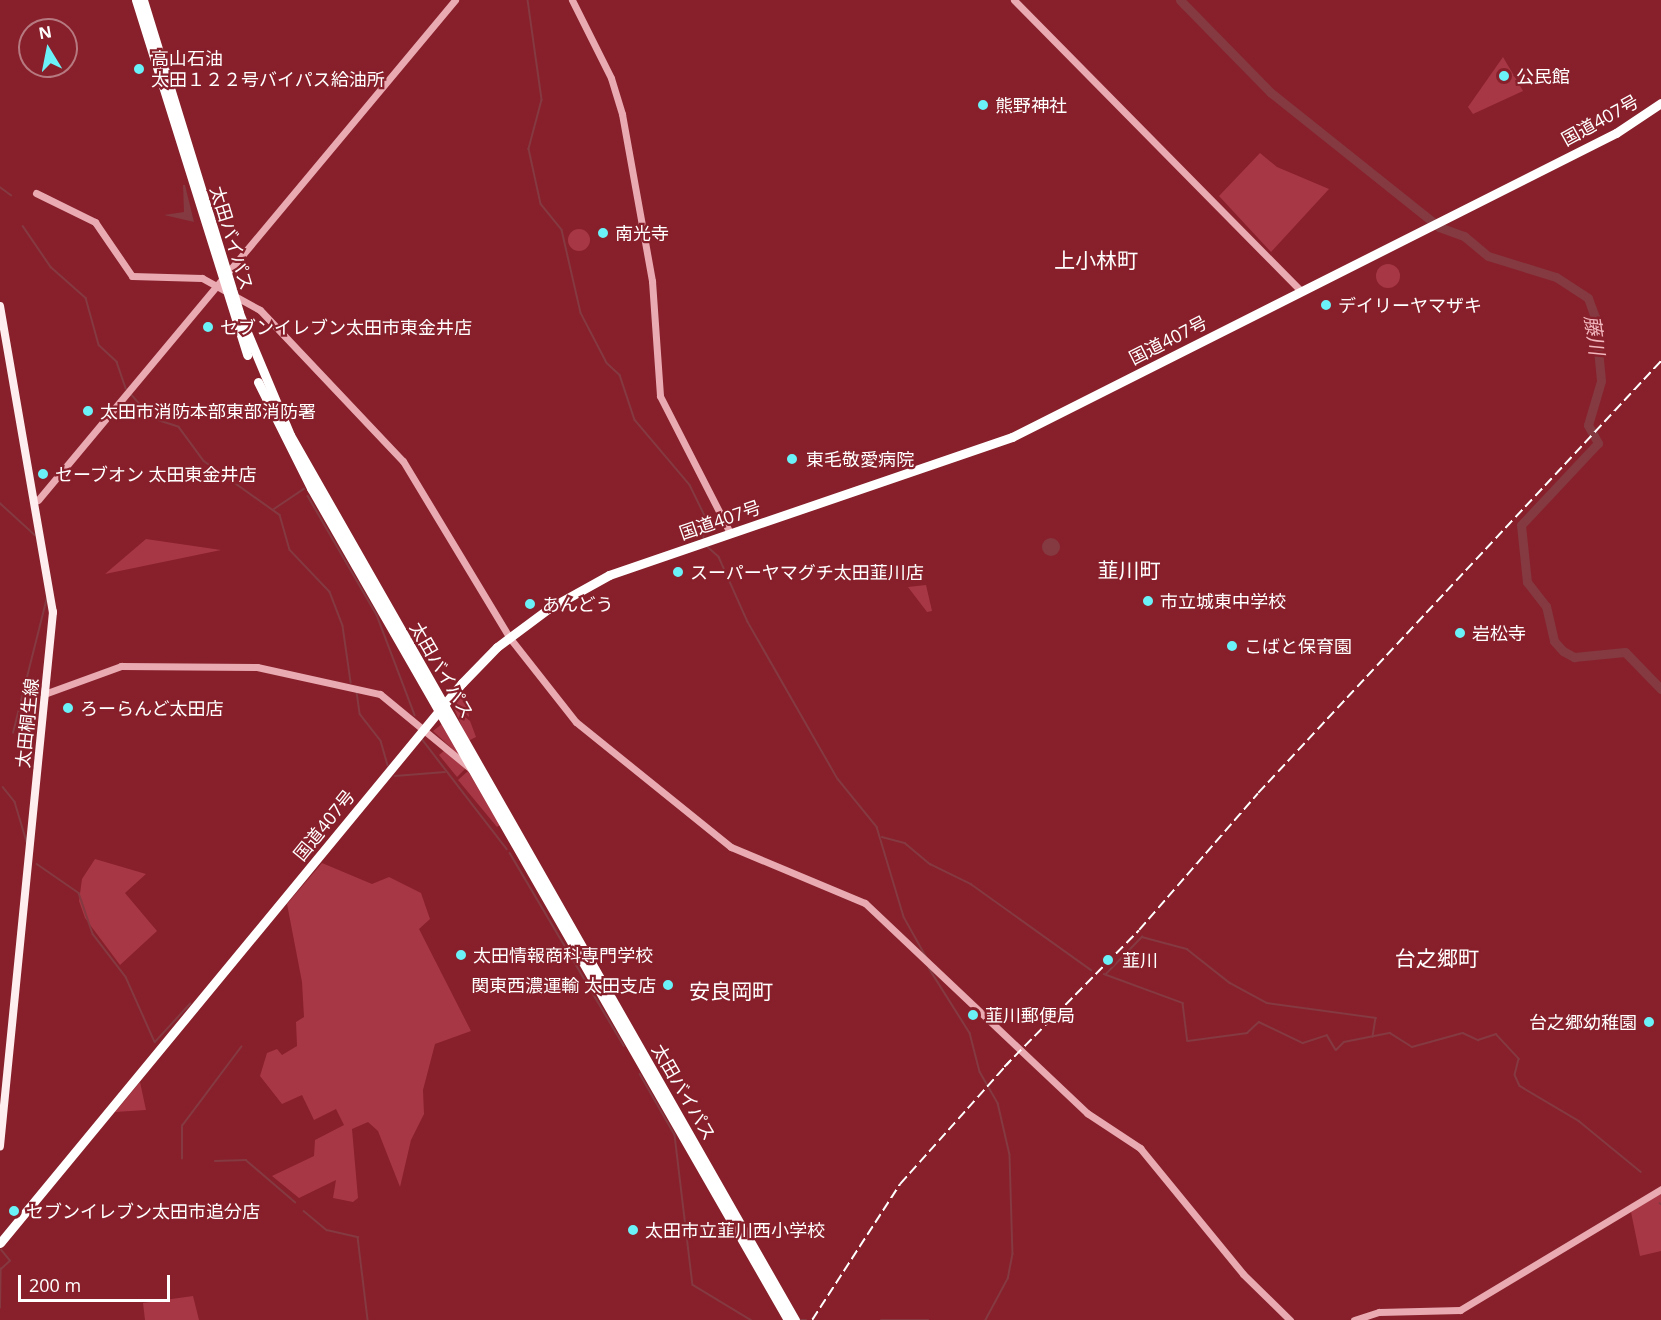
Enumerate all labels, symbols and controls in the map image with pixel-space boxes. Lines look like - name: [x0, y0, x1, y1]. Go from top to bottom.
- north arrow: [18, 18, 78, 78]
- text: N: [37, 20, 54, 44]
- place label: 高山石油 太田１２２号バイパス給油所: [151, 48, 385, 90]
- marker: 高山石油 太田１２２号バイパス給油所: [132, 62, 146, 76]
- place label: 公民館: [1516, 65, 1570, 87]
- marker: 公民館: [1497, 69, 1511, 83]
- street label: 国道407号: [1558, 90, 1642, 150]
- place label: 熊野神社: [995, 94, 1067, 116]
- marker: 熊野神社: [976, 98, 990, 112]
- street label: 太田バイパス: [206, 183, 258, 293]
- place label: 南光寺: [615, 222, 669, 244]
- marker: 南光寺: [596, 226, 610, 240]
- district label: 上小林町: [1054, 247, 1138, 273]
- place label: デイリーヤマザキ: [1338, 294, 1482, 316]
- marker: デイリーヤマザキ: [1319, 298, 1333, 312]
- street label: 国道407号: [1125, 311, 1211, 369]
- water label: 藤川: [1580, 314, 1610, 356]
- place label: セブンイレブン太田市東金井店: [220, 316, 472, 338]
- marker: セブンイレブン太田市東金井店: [201, 320, 215, 334]
- place label: 太田市消防本部東部消防署: [100, 400, 316, 422]
- marker: 太田市消防本部東部消防署: [81, 404, 95, 418]
- place label: 東毛敬愛病院: [806, 448, 914, 470]
- marker: 東毛敬愛病院: [783, 450, 801, 468]
- place label: セーブオン 太田東金井店: [55, 463, 258, 485]
- marker: セーブオン 太田東金井店: [36, 467, 50, 481]
- street label: 国道407号: [676, 496, 764, 544]
- district label: 韮川町: [1098, 557, 1160, 583]
- place label: スーパーヤマグチ太田韮川店: [690, 561, 924, 583]
- marker: スーパーヤマグチ太田韮川店: [671, 565, 685, 579]
- place label: 市立城東中学校: [1160, 590, 1286, 612]
- place label: あんどう: [542, 593, 614, 615]
- marker: 市立城東中学校: [1141, 594, 1155, 608]
- marker: あんどう: [523, 597, 537, 611]
- street label: 太田バイパス: [406, 618, 478, 722]
- place label: 岩松寺: [1472, 622, 1526, 644]
- marker: 岩松寺: [1453, 626, 1467, 640]
- place label: こばと保育園: [1244, 635, 1352, 657]
- marker: こばと保育園: [1225, 639, 1239, 653]
- street label: 太田桐生線: [12, 677, 42, 769]
- place label: ろーらんど太田店: [80, 697, 224, 719]
- marker: ろーらんど太田店: [61, 701, 75, 715]
- street label: 国道407号: [289, 785, 359, 865]
- place label: 太田情報商科専門学校: [473, 944, 653, 966]
- district label: 台之郷町: [1395, 945, 1479, 971]
- marker: 太田情報商科専門学校: [454, 948, 468, 962]
- place label: 韮川: [1122, 949, 1158, 971]
- marker: 韮川: [1099, 951, 1117, 969]
- place label: 関東西濃運輸 太田支店: [471, 974, 656, 996]
- marker: 関東西濃運輸 太田支店: [661, 978, 675, 992]
- district label: 安良岡町: [689, 978, 773, 1004]
- place label: 韮川郵便局: [985, 1004, 1075, 1026]
- marker: 韮川郵便局: [966, 1008, 980, 1022]
- place label: 台之郷幼稚園: [1529, 1011, 1637, 1033]
- marker: 台之郷幼稚園: [1642, 1015, 1656, 1029]
- street label: 太田バイパス: [648, 1040, 720, 1144]
- place label: セブンイレブン太田市追分店: [26, 1200, 260, 1222]
- marker: セブンイレブン太田市追分店: [7, 1204, 21, 1218]
- place label: 太田市立韮川西小学校: [645, 1219, 825, 1241]
- marker: 太田市立韮川西小学校: [626, 1223, 640, 1237]
- scale bar: [21, 1263, 172, 1301]
- text: 200 m: [29, 1273, 81, 1297]

